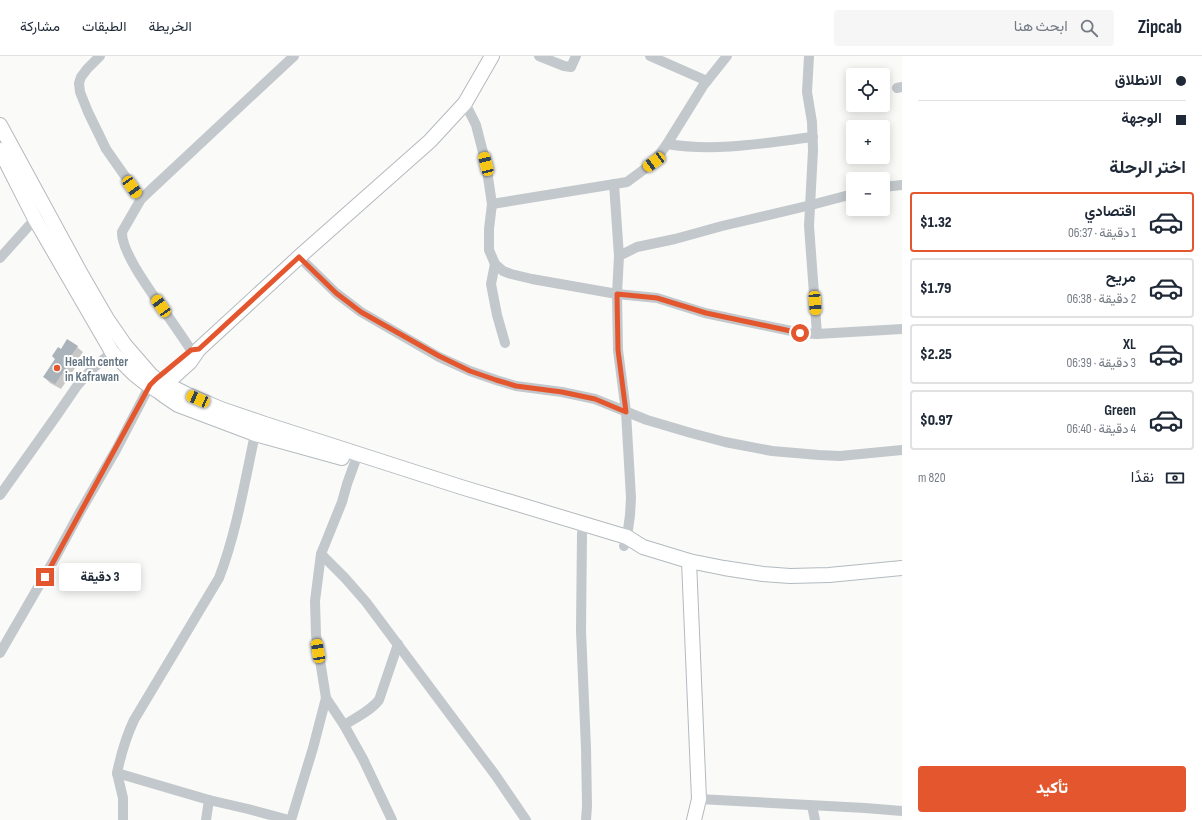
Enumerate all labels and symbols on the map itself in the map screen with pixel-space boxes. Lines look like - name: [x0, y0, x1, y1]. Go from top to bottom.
- car: [641, 150, 667, 174]
- car: [477, 151, 495, 177]
- car: [120, 174, 144, 200]
- car: [808, 291, 822, 315]
- car: [149, 293, 173, 319]
- route start: [791, 324, 809, 342]
- place label: Health center in Kafrawan: [65, 354, 128, 385]
- marker: Health center in Kafrawan: [52, 363, 62, 373]
- car: [185, 389, 211, 409]
- callout: 3 دقيقة: [59, 563, 141, 591]
- route end: [36, 568, 54, 586]
- car: [310, 638, 326, 664]

